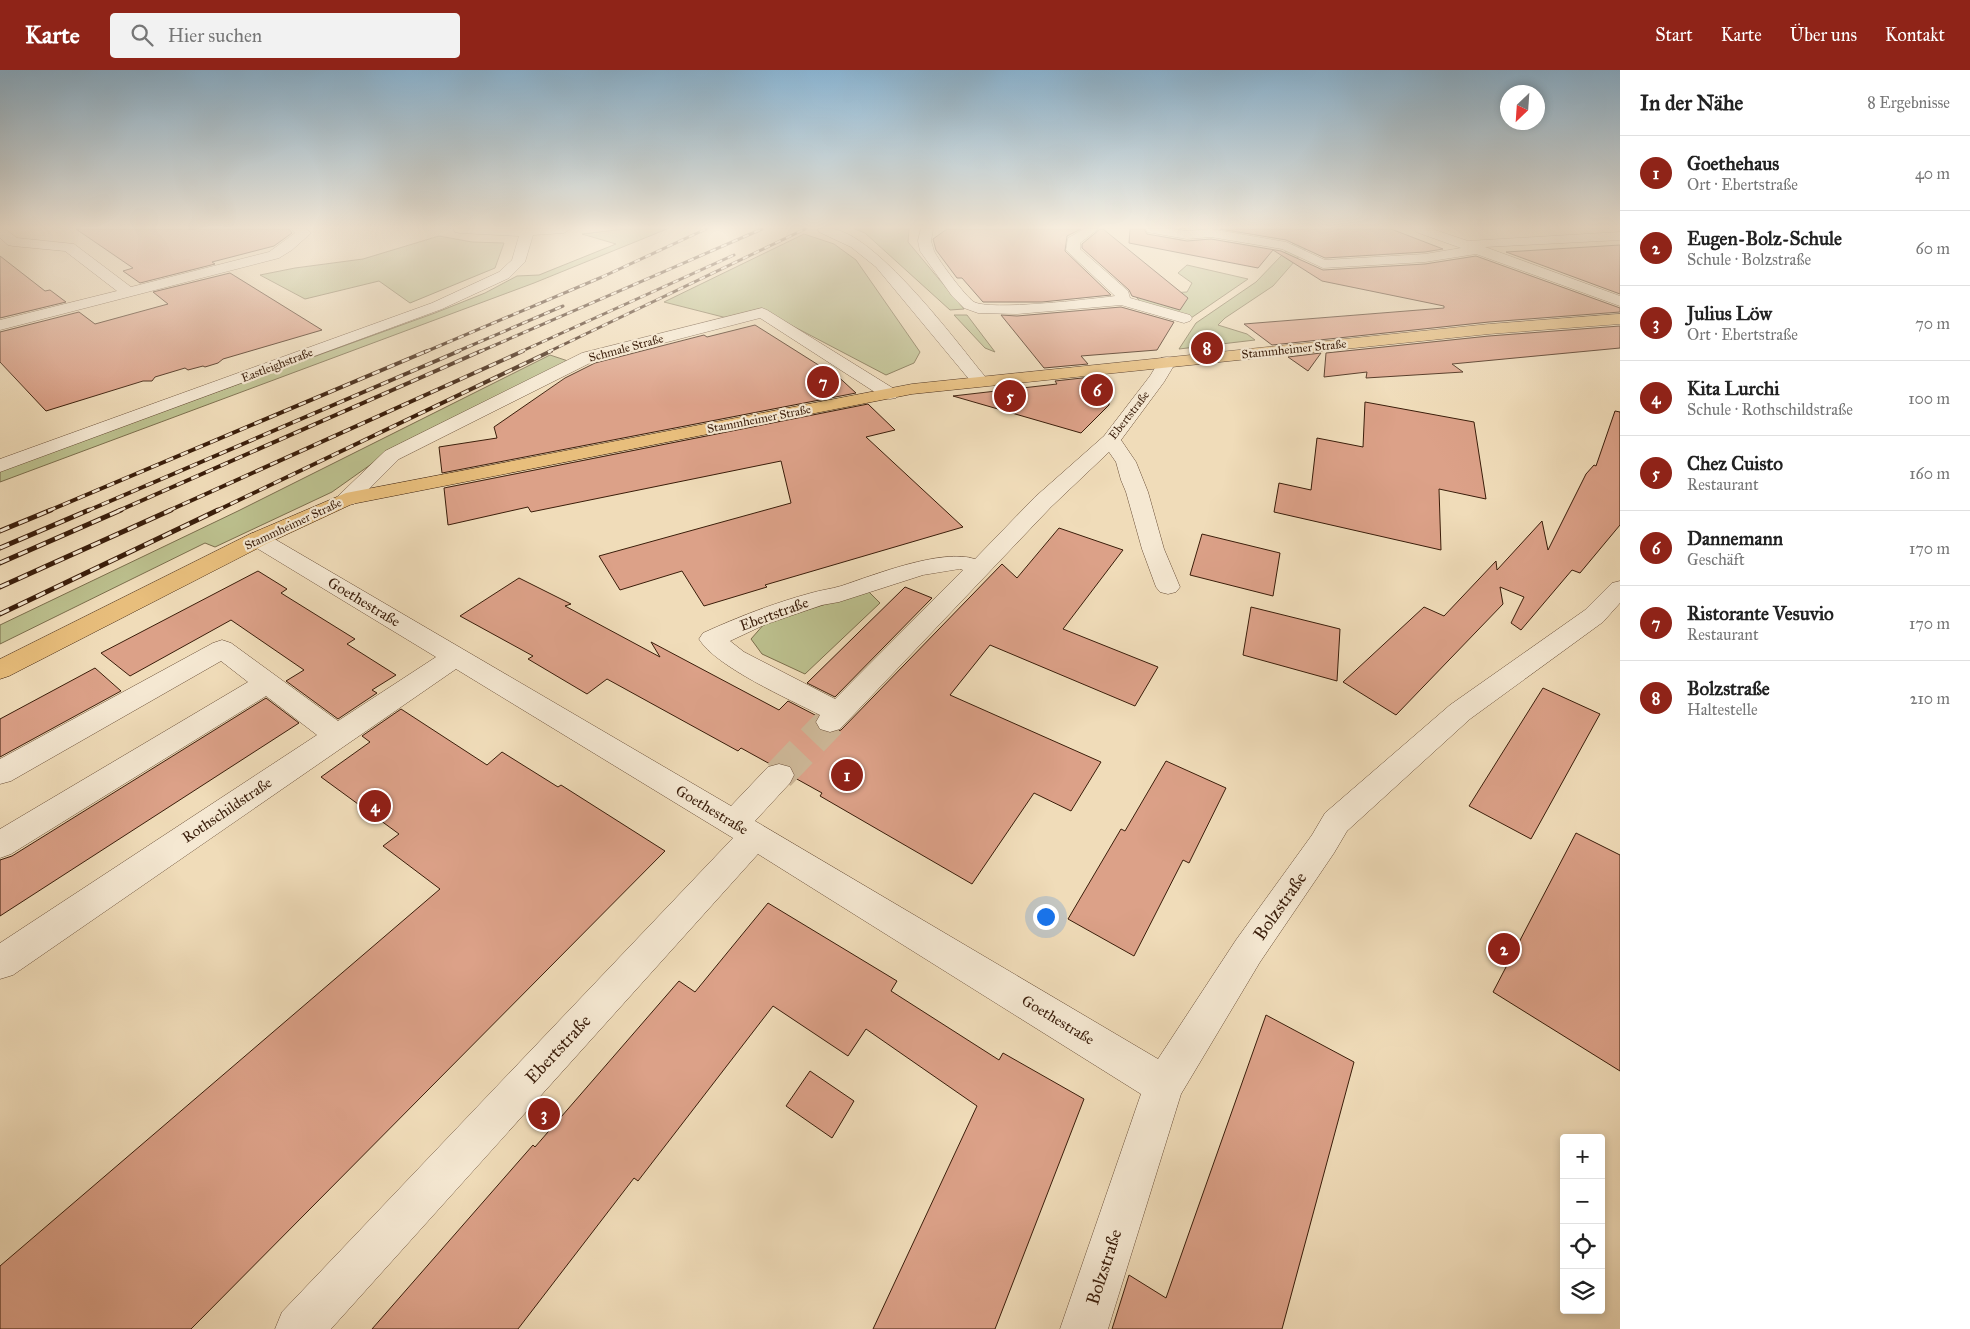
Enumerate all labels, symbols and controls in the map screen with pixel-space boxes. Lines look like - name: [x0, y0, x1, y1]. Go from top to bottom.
- search box: [110, 13, 460, 58]
- text: Karte: [25, 20, 80, 50]
- icon: search: [128, 21, 156, 49]
- text: Hier suchen: [168, 24, 262, 47]
- text: Start: [1655, 24, 1693, 46]
- text: Karte: [1721, 24, 1762, 46]
- text: Über uns: [1790, 24, 1857, 46]
- text: Kontakt: [1885, 24, 1945, 46]
- north arrow: [1500, 85, 1545, 130]
- text: In der Nähe: [1640, 90, 1743, 116]
- text: 8 Ergebnisse: [1867, 93, 1950, 112]
- text: Goethehaus: [1687, 152, 1779, 175]
- text: 1: [1653, 164, 1659, 183]
- text: 40 m: [1915, 164, 1950, 183]
- text: Ort · Ebertstraße: [1687, 175, 1798, 194]
- text: Eugen-Bolz-Schule: [1687, 227, 1842, 250]
- text: 2: [1652, 239, 1660, 258]
- text: 60 m: [1916, 239, 1950, 258]
- text: Schule · Bolzstraße: [1687, 250, 1811, 269]
- text: Julius Löw: [1687, 302, 1772, 325]
- text: 3: [1653, 314, 1659, 333]
- text: 70 m: [1915, 314, 1950, 333]
- text: Ort · Ebertstraße: [1687, 325, 1798, 344]
- pin: 8: [1191, 329, 1223, 367]
- street label: Schmale Straße: [587, 331, 665, 365]
- street label: Stammheimer Straße: [1241, 337, 1347, 361]
- street label: Eastleighstraße: [239, 345, 315, 386]
- pin: 7: [807, 363, 839, 401]
- pin: 6: [1081, 371, 1113, 409]
- pin: 5: [994, 377, 1026, 415]
- text: Kita Lurchi: [1687, 377, 1779, 400]
- street label: Ebertstraße: [1106, 388, 1152, 442]
- text: 4: [1652, 389, 1660, 408]
- text: 100 m: [1908, 389, 1950, 408]
- text: Schule · Rothschildstraße: [1687, 400, 1853, 419]
- street label: Stammheimer Straße: [706, 402, 812, 436]
- text: Chez Cuisto: [1687, 452, 1783, 475]
- text: 5: [1652, 464, 1660, 483]
- text: 160 m: [1909, 464, 1950, 483]
- text: Restaurant: [1687, 475, 1759, 494]
- street label: Stammheimer Straße: [242, 495, 344, 553]
- text: Dannemann: [1687, 527, 1783, 550]
- text: 6: [1652, 539, 1660, 558]
- text: 170 m: [1909, 539, 1950, 558]
- text: Geschäft: [1687, 550, 1745, 569]
- street label: Goethestraße: [324, 573, 404, 631]
- street label: Ebertstraße: [737, 593, 811, 635]
- text: Ristorante Vesuvio: [1687, 602, 1834, 625]
- text: 7: [1652, 614, 1660, 633]
- text: 170 m: [1909, 614, 1950, 633]
- text: Restaurant: [1687, 625, 1759, 644]
- text: Bolzstraße: [1687, 677, 1770, 700]
- text: 8: [1652, 689, 1660, 708]
- text: 210 m: [1910, 689, 1950, 708]
- text: Haltestelle: [1687, 700, 1758, 719]
- pin: 1: [831, 756, 863, 794]
- street label: Rothschildstraße: [179, 773, 275, 847]
- street label: Goethestraße: [672, 781, 752, 839]
- pin: 4: [359, 787, 391, 825]
- street label: Bolzstraße: [1249, 868, 1311, 944]
- your location: [1033, 904, 1059, 930]
- pin: 2: [1488, 930, 1520, 968]
- street label: Goethestraße: [1018, 991, 1098, 1049]
- street label: Ebertstraße: [521, 1010, 595, 1088]
- pin: 3: [528, 1095, 560, 1133]
- map controls: [1560, 1134, 1605, 1314]
- button: +: [1560, 1134, 1605, 1179]
- button: −: [1560, 1179, 1605, 1224]
- button: locate: [1560, 1224, 1605, 1269]
- street label: Bolzstraße: [1081, 1226, 1127, 1308]
- button: layers: [1560, 1269, 1605, 1314]

